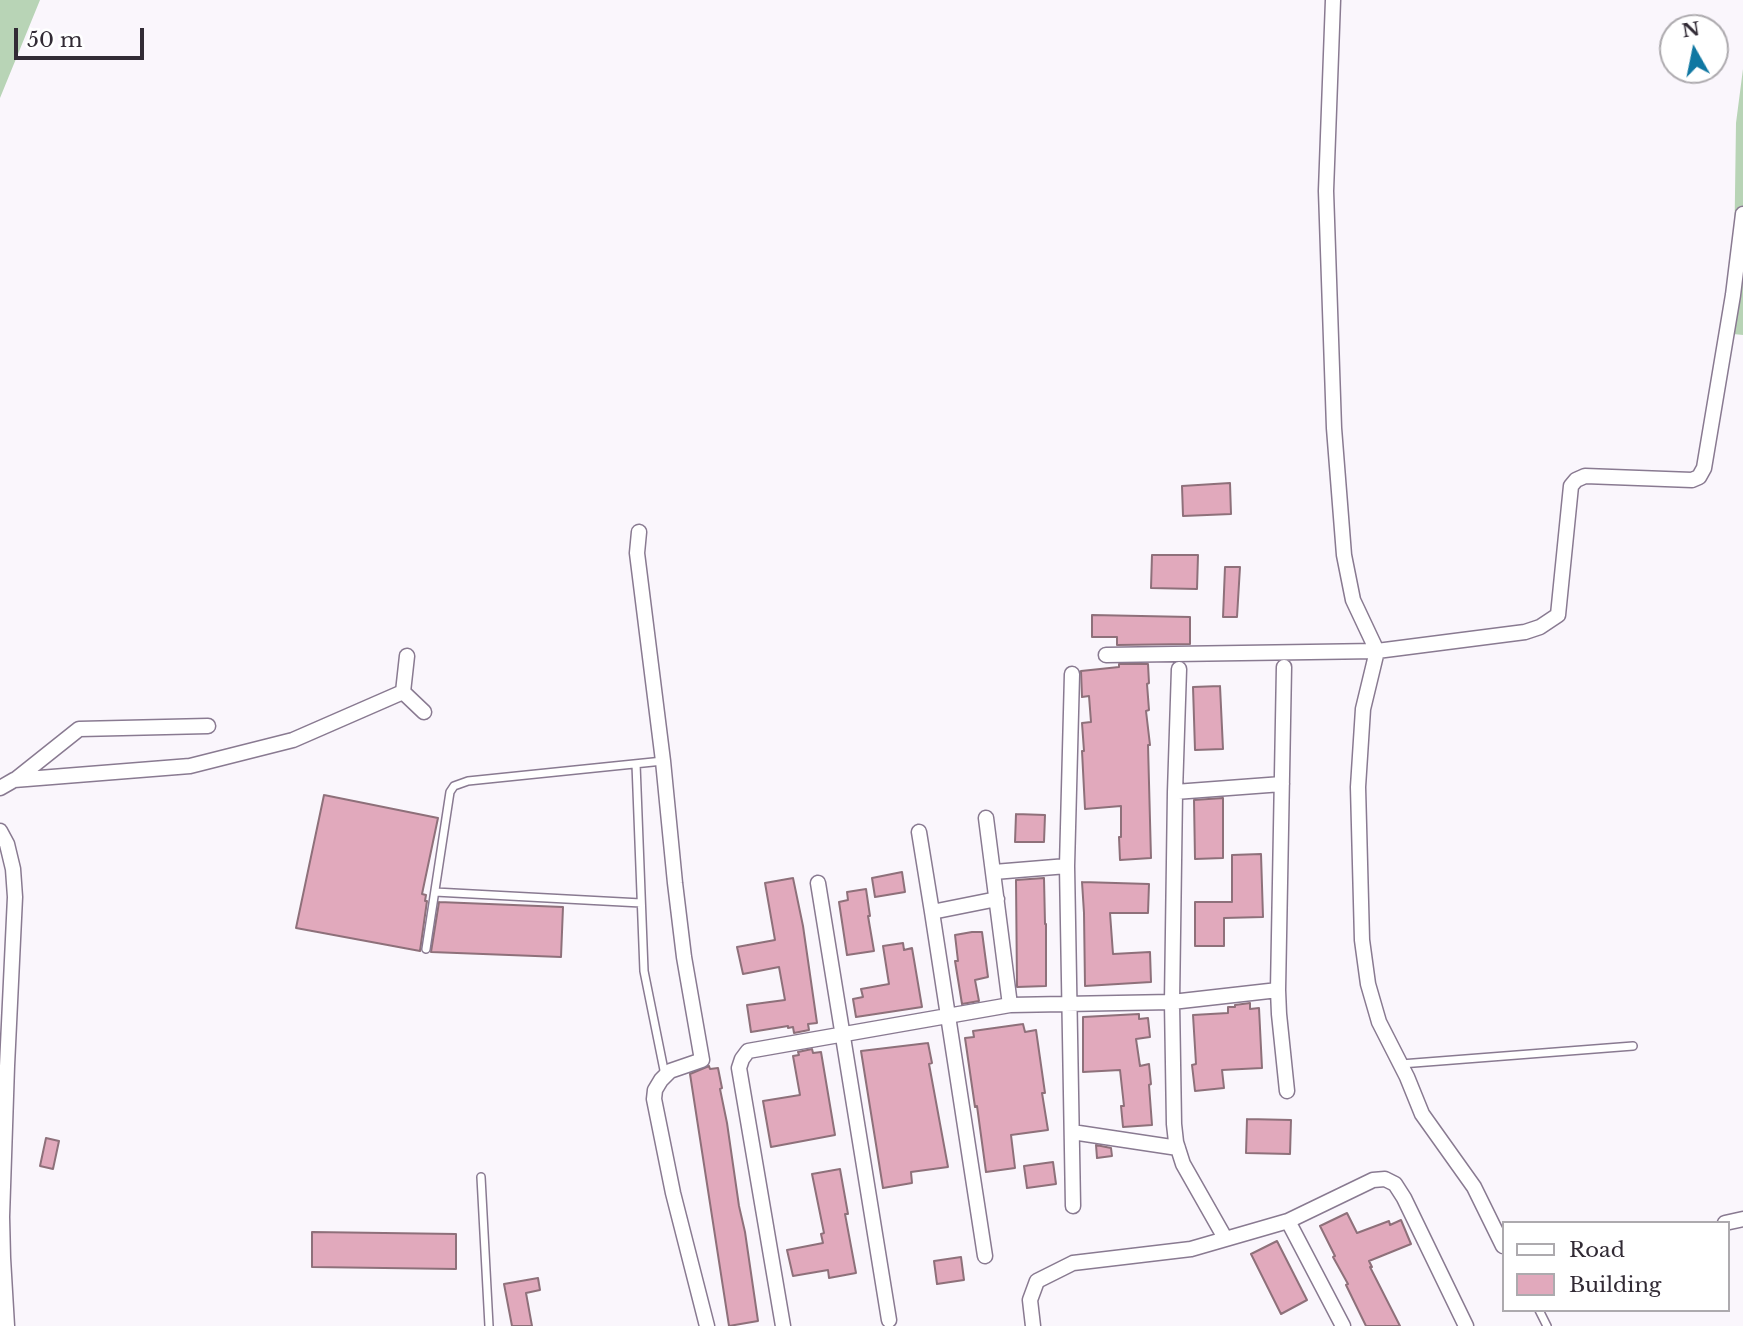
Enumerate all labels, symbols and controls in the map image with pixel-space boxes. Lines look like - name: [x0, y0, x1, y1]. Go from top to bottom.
- scale bar: [18, 14, 147, 58]
- north arrow: [1659, 14, 1729, 84]
- text: N: [1680, 17, 1702, 42]
- text: 50 m: [27, 27, 82, 53]
- legend: [1502, 1221, 1729, 1312]
- text: Road: [1569, 1237, 1625, 1263]
- text: Building: [1569, 1272, 1661, 1298]

